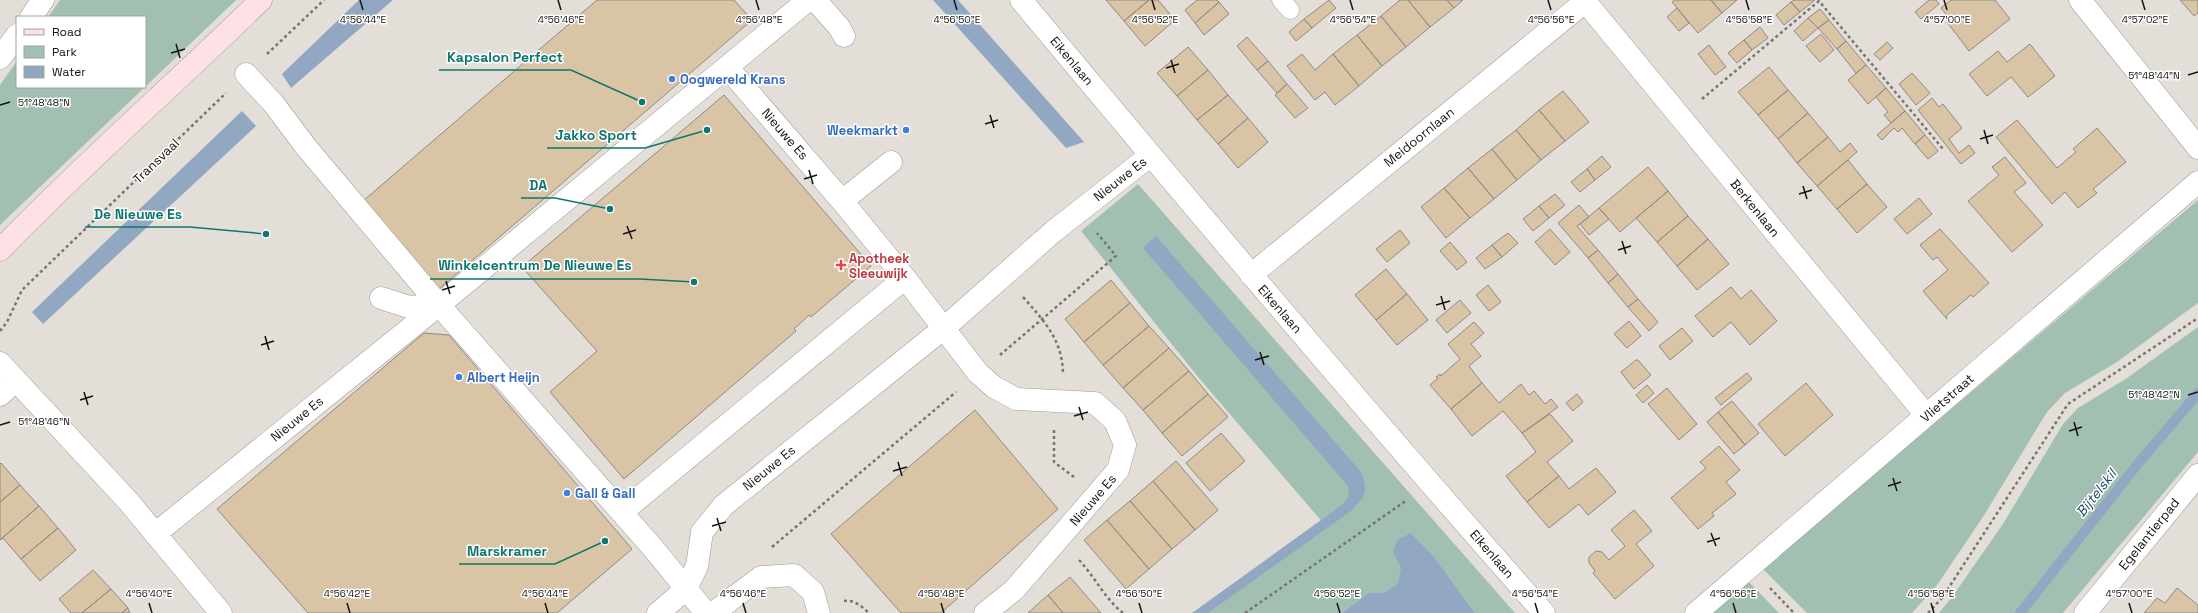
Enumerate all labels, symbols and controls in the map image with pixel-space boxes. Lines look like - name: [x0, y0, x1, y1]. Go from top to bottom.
- text: 4°56'44"E: [340, 13, 387, 26]
- text: 4°56'46"E: [538, 13, 585, 26]
- text: 4°56'48"E: [736, 13, 783, 26]
- text: 4°56'50"E: [934, 13, 981, 26]
- text: 4°56'52"E: [1132, 13, 1179, 26]
- text: 4°56'54"E: [1330, 13, 1377, 26]
- text: 4°56'56"E: [1528, 13, 1575, 26]
- text: 4°56'58"E: [1726, 13, 1773, 26]
- text: 4°57'00"E: [1924, 13, 1971, 26]
- text: 4°57'02"E: [2122, 13, 2169, 26]
- legend: [16, 16, 146, 88]
- text: Road: [52, 24, 81, 40]
- street label: Eikenlaan: [1047, 33, 1097, 89]
- text: Park: [52, 44, 77, 60]
- callout: Kapsalon Perfect: [439, 44, 571, 70]
- text: Kapsalon Perfect: [447, 48, 563, 66]
- text: Water: [52, 64, 86, 80]
- text: 51°48'44"N: [2128, 69, 2180, 82]
- place label: Oogwereld Krans: [680, 71, 786, 88]
- marker: Oogwereld Krans: [667, 74, 677, 84]
- text: 51°48'48"N: [18, 96, 70, 109]
- street label: Meidoornlaan: [1380, 103, 1458, 171]
- street label: Nieuwe Es: [758, 105, 812, 163]
- callout: Jakko Sport: [547, 122, 645, 148]
- place label: Weekmarkt: [827, 122, 898, 139]
- marker: Weekmarkt: [901, 125, 911, 135]
- text: Jakko Sport: [555, 126, 637, 144]
- street label: Transvaal: [129, 135, 183, 187]
- street label: Nieuwe Es: [1090, 153, 1150, 205]
- callout: DA: [521, 172, 555, 198]
- text: DA: [529, 176, 547, 194]
- street label: Berkenlaan: [1726, 176, 1784, 240]
- callout: De Nieuwe Es: [85, 201, 190, 227]
- text: De Nieuwe Es: [94, 205, 182, 223]
- place label: Apotheek Sleeuwijk: [849, 250, 910, 282]
- callout: Winkelcentrum De Nieuwe Es: [430, 253, 640, 279]
- text: Winkelcentrum De Nieuwe Es: [438, 256, 632, 274]
- marker: Apotheek Sleeuwijk: [836, 260, 846, 270]
- street label: Eikenlaan: [1254, 281, 1306, 337]
- place label: Albert Heijn: [467, 369, 540, 386]
- street label: Vlietstraat: [1917, 370, 1977, 426]
- marker: Albert Heijn: [454, 372, 464, 382]
- text: 51°48'42"N: [2128, 388, 2180, 401]
- street label: Nieuwe Es: [267, 392, 327, 445]
- text: 51°48'46"N: [18, 415, 70, 428]
- street label: Nieuwe Es: [739, 441, 799, 494]
- water label: Bijtelskil: [2072, 464, 2121, 521]
- street label: Nieuwe Es: [1066, 471, 1120, 529]
- place label: Gall & Gall: [575, 485, 635, 502]
- marker: Gall & Gall: [562, 488, 572, 498]
- street label: Egelantierpad: [2115, 495, 2183, 573]
- street label: Eikenlaan: [1466, 526, 1518, 582]
- callout: Marskramer: [459, 538, 555, 564]
- text: Marskramer: [467, 542, 548, 560]
- text: 4°56'40"E: [126, 587, 173, 600]
- text: 4°56'42"E: [324, 587, 371, 600]
- text: 4°56'44"E: [522, 587, 569, 600]
- text: 4°56'46"E: [720, 587, 767, 600]
- text: 4°56'48"E: [918, 587, 965, 600]
- text: 4°56'50"E: [1116, 587, 1163, 600]
- text: 4°56'52"E: [1314, 587, 1361, 600]
- text: 4°56'54"E: [1512, 587, 1559, 600]
- text: 4°56'56"E: [1710, 587, 1757, 600]
- text: 4°56'58"E: [1908, 587, 1955, 600]
- text: 4°57'00"E: [2106, 587, 2153, 600]

